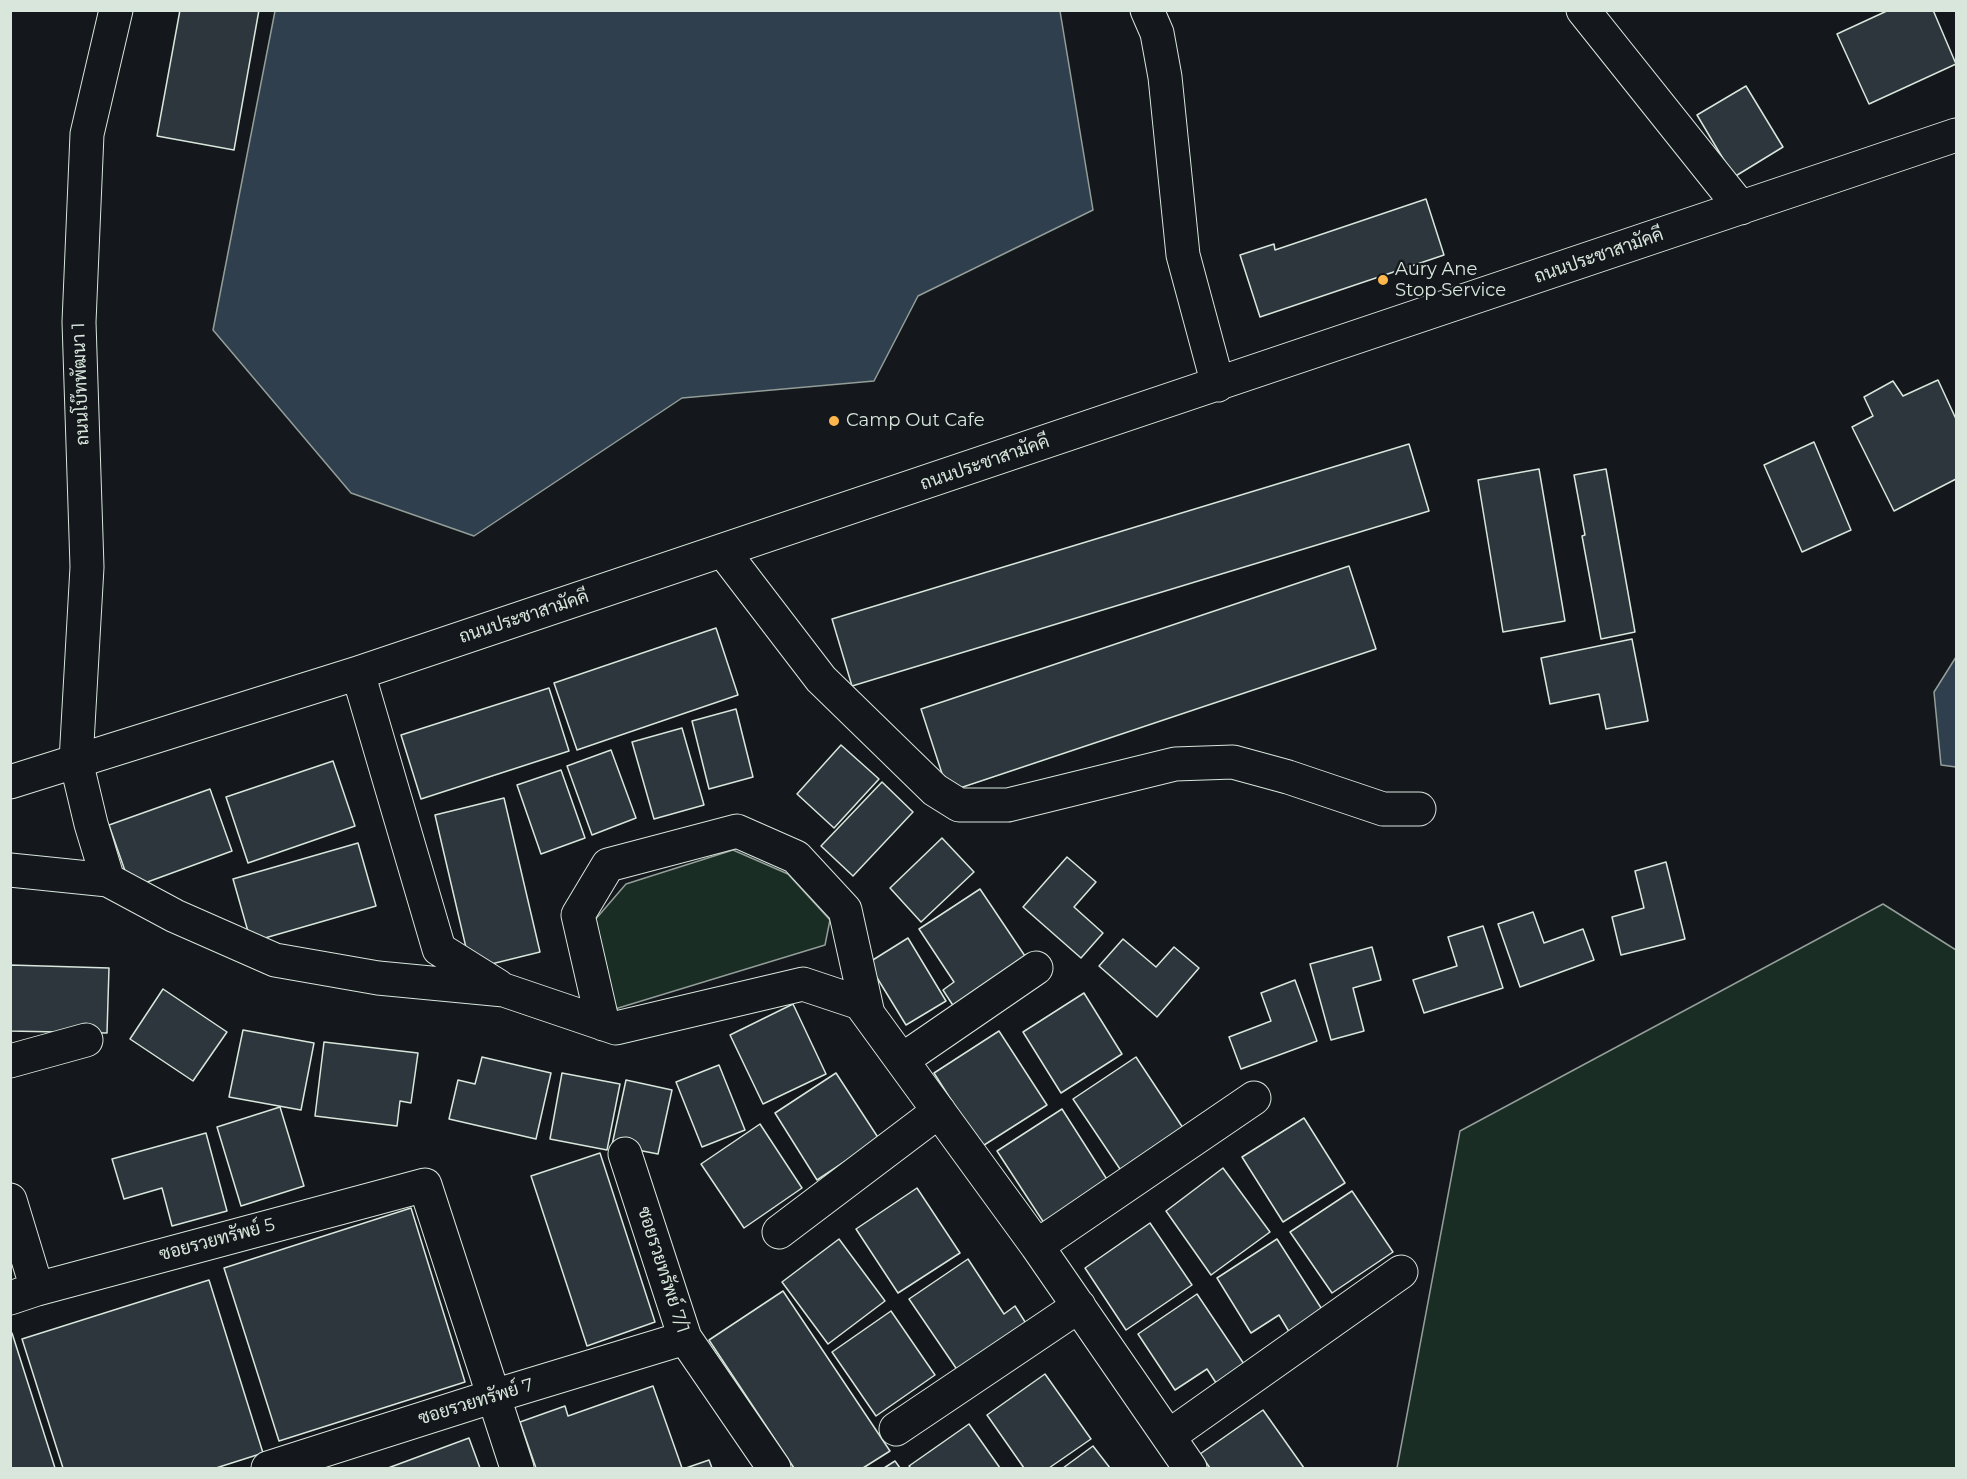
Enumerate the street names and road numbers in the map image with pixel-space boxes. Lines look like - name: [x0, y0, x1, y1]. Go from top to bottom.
- street label: ถนนประชาสามัคคี: [1532, 224, 1666, 288]
- street label: ถนนโบ๊ทพัฒนา 1: [68, 322, 94, 446]
- street label: ถนนประชาสามัคคี: [918, 431, 1052, 495]
- street label: ถนนประชาสามัคคี: [456, 586, 592, 648]
- street label: ซอยรวยทรัพย์ 7/1: [632, 1204, 694, 1336]
- street label: ซอยรวยทรัพย์ 5: [157, 1214, 277, 1266]
- street label: ซอยรวยทรัพย์ 7: [416, 1374, 536, 1430]

